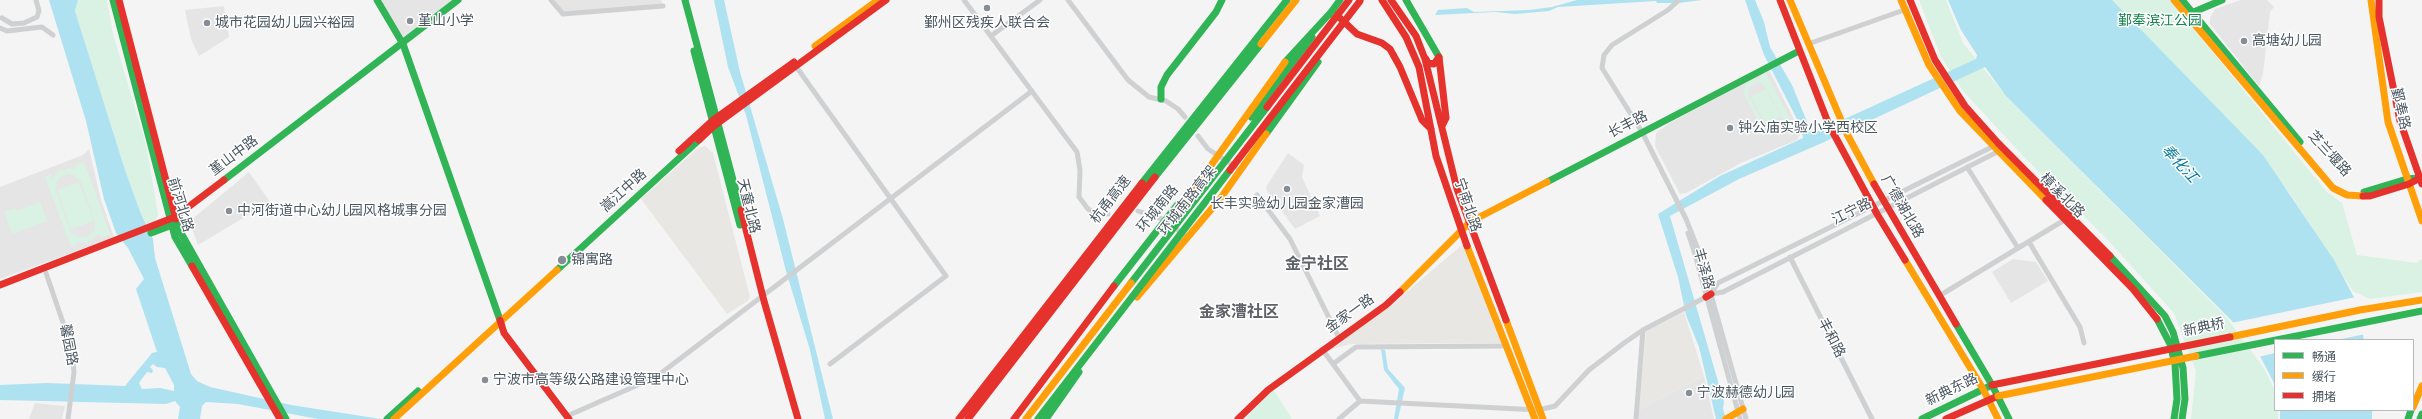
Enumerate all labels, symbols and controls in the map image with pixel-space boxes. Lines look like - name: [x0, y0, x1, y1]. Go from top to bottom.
- marker: 鄞州区残疾人联合会: [982, 3, 992, 13]
- place label: 堇山小学: [418, 13, 474, 29]
- park label: 鄞奉滨江公园: [2118, 13, 2202, 29]
- place label: 城市花园幼儿园兴裕园: [215, 15, 355, 31]
- place label: 鄞州区残疾人联合会: [924, 15, 1050, 31]
- marker: 堇山小学: [405, 16, 415, 26]
- marker: 城市花园幼儿园兴裕园: [202, 18, 212, 28]
- place label: 高塘幼儿园: [2252, 33, 2322, 49]
- marker: 高塘幼儿园: [2239, 36, 2249, 46]
- street label: 鄞奉路: [2387, 87, 2413, 131]
- street label: 长丰路: [1605, 108, 1651, 142]
- place label: 钟公庙实验小学西校区: [1738, 120, 1878, 136]
- marker: 钟公庙实验小学西校区: [1725, 123, 1735, 133]
- street label: 芝兰堰路: [2304, 128, 2354, 180]
- street label: 堇山中路: [207, 132, 261, 180]
- water label: 奉化江: [2157, 141, 2201, 187]
- street label: 环城南路高架: [1156, 163, 1220, 239]
- street label: 嵩江中路: [598, 166, 650, 216]
- street label: 樟溪北路: [2036, 170, 2088, 222]
- street label: 广德湖北路: [1877, 172, 1927, 242]
- street label: 杭甬高速: [1087, 173, 1135, 227]
- street label: 前河北路: [164, 176, 196, 234]
- street label: 宁南北路: [1450, 176, 1484, 234]
- street label: 天童北路: [733, 177, 763, 235]
- street label: 环城南路: [1134, 182, 1182, 236]
- marker: 长丰实验幼儿园金家漕园: [1282, 184, 1292, 194]
- street label: 江宁路: [1829, 195, 1875, 229]
- place label: 长丰实验幼儿园金家漕园: [1210, 196, 1364, 212]
- place label: 中河街道中心幼儿园风格城事分园: [237, 203, 447, 219]
- marker: 中河街道中心幼儿园风格城事分园: [224, 206, 234, 216]
- street label: 丰泽路: [1689, 246, 1717, 292]
- place label: 锦寓路: [571, 252, 613, 268]
- marker: 锦寓路: [556, 254, 568, 266]
- district label: 金宁社区: [1285, 255, 1349, 275]
- street label: 金家一路: [1322, 291, 1378, 337]
- district label: 金家漕社区: [1199, 303, 1279, 323]
- street label: 丰和路: [1814, 315, 1848, 361]
- street label: 新典桥: [2182, 315, 2226, 341]
- street label: 馨园路: [56, 323, 80, 367]
- legend: [2274, 339, 2414, 411]
- text: 畅通: [2312, 350, 2336, 364]
- street label: 新典东路: [1923, 370, 1981, 410]
- text: 缓行: [2312, 370, 2336, 384]
- place label: 宁波市高等级公路建设管理中心: [493, 372, 689, 388]
- marker: 宁波市高等级公路建设管理中心: [480, 375, 490, 385]
- place label: 宁波赫德幼儿园: [1697, 385, 1795, 401]
- marker: 宁波赫德幼儿园: [1684, 388, 1694, 398]
- text: 拥堵: [2312, 390, 2336, 404]

